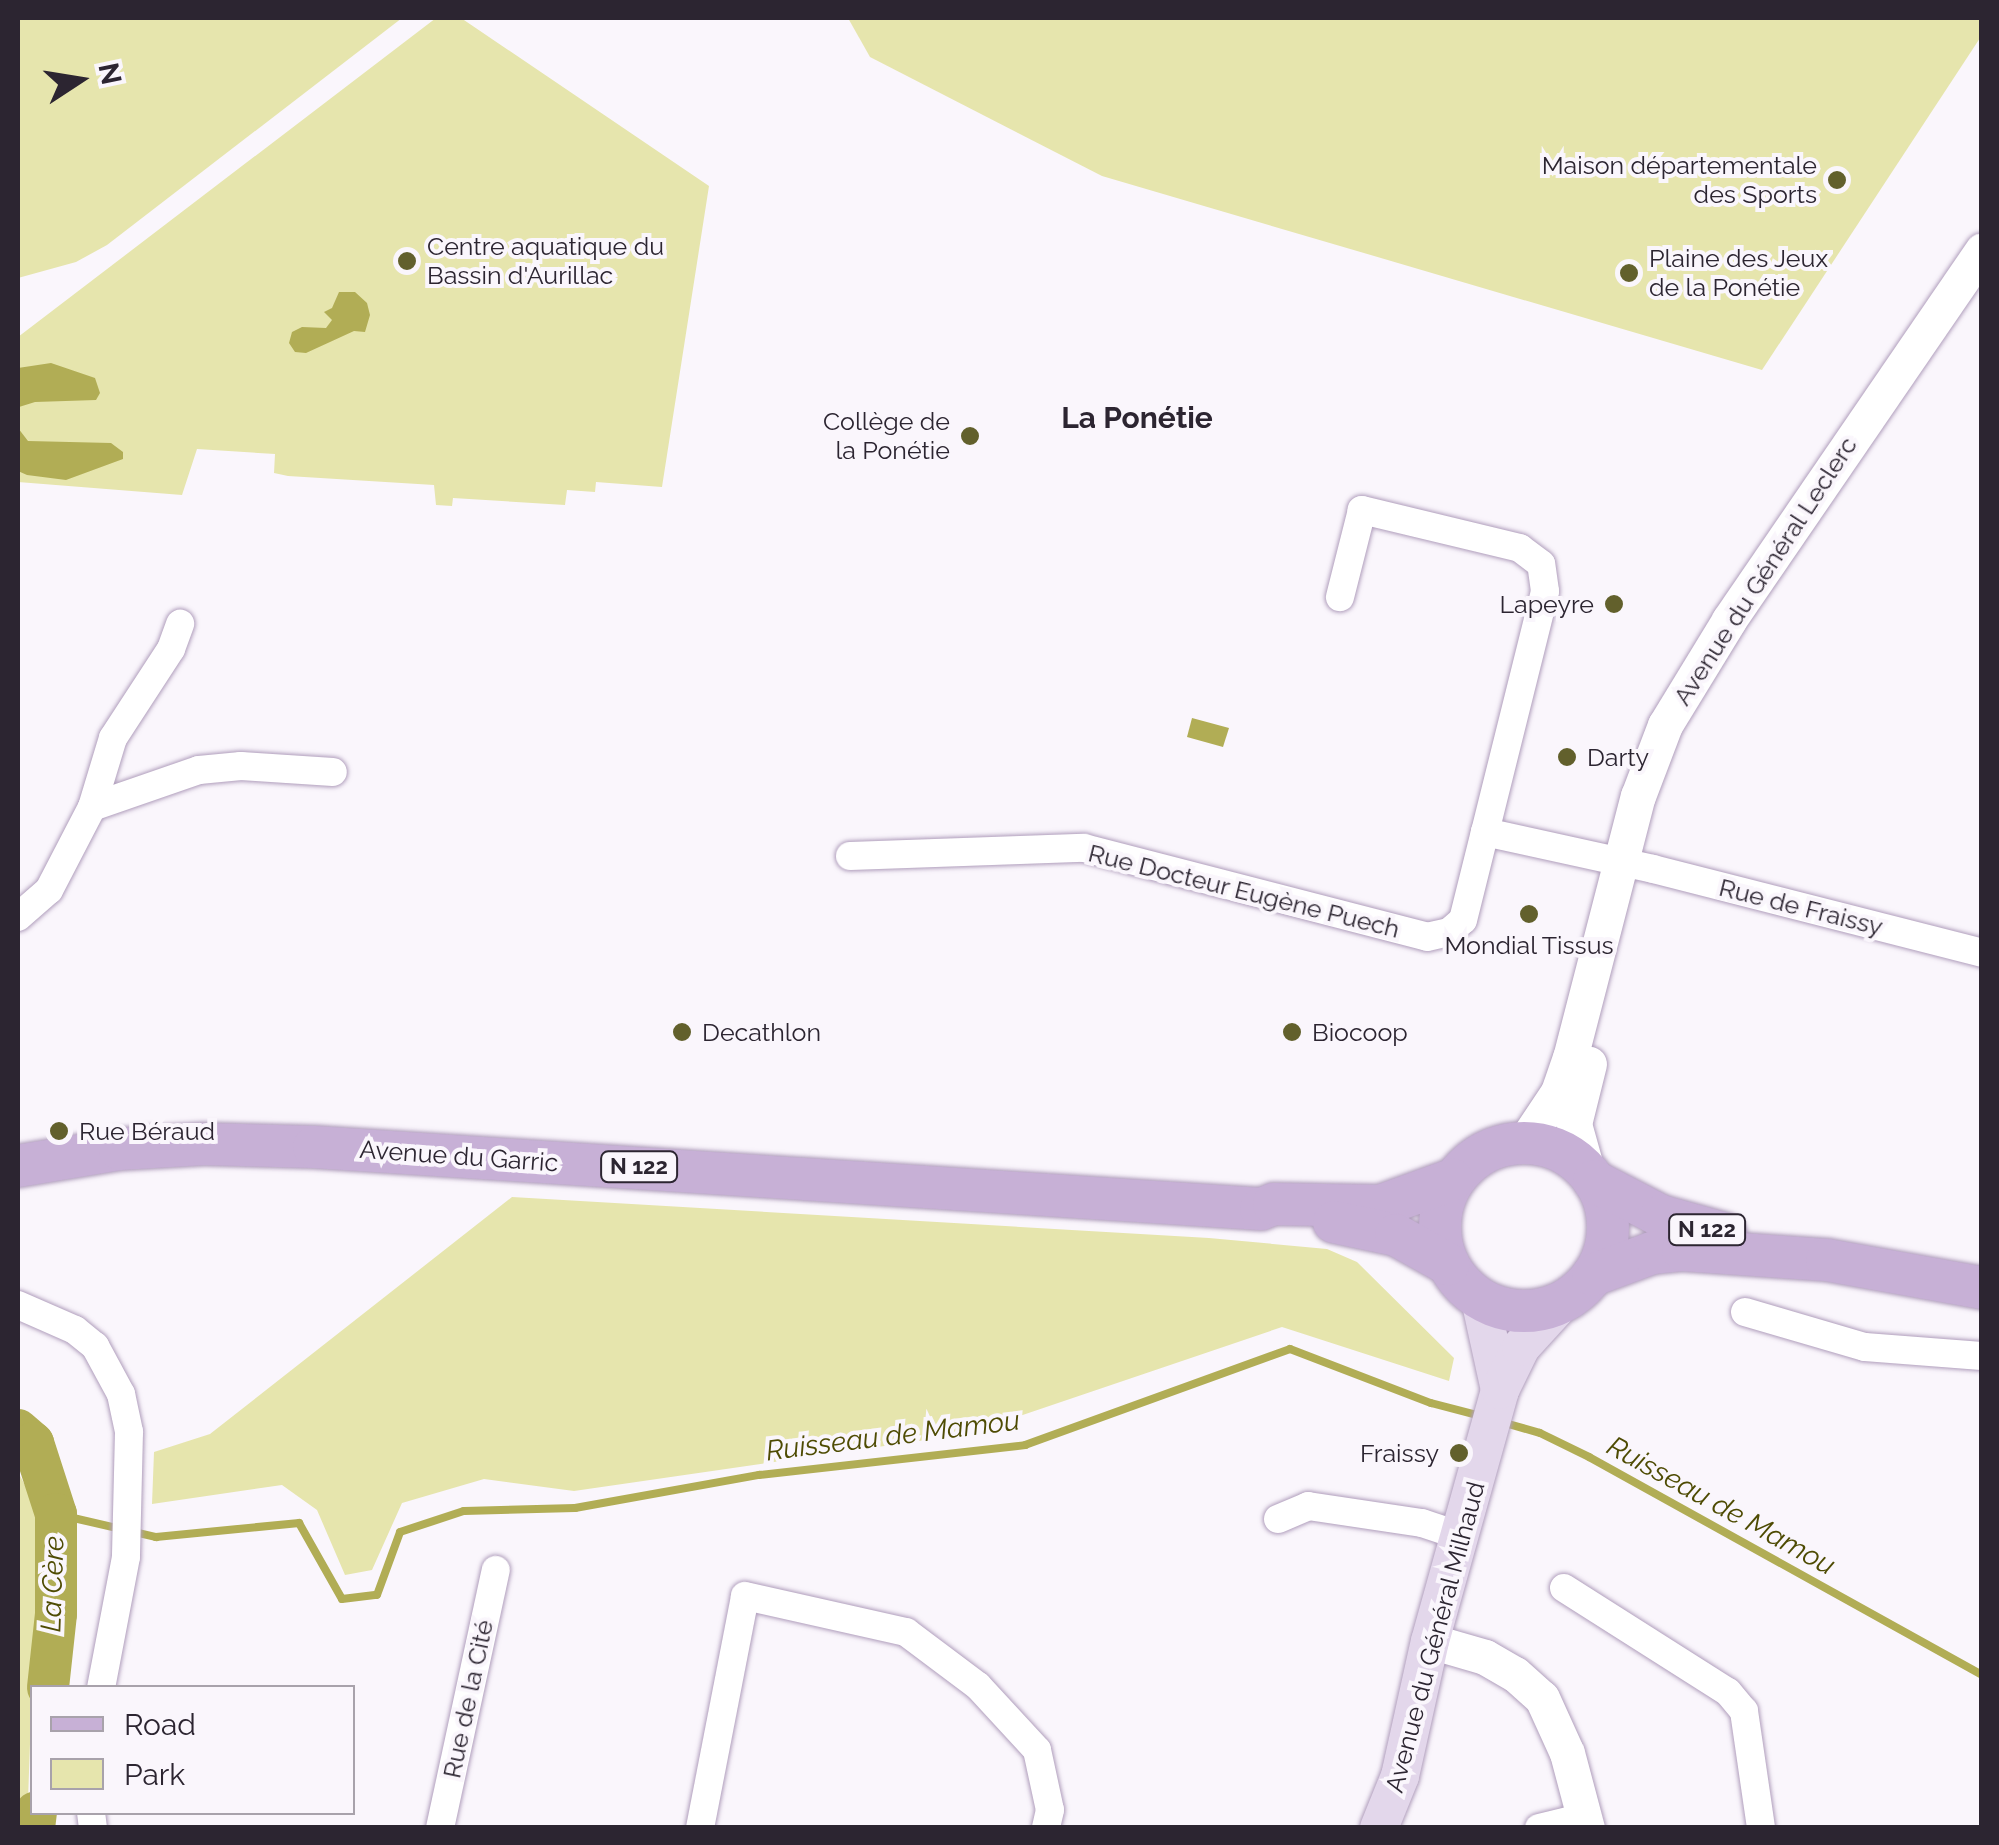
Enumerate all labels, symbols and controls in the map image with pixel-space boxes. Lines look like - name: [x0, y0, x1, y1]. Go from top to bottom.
- north arrow: [30, 30, 130, 130]
- text: N: [91, 60, 128, 88]
- place label: Maison départementale des Sports: [1542, 151, 1817, 210]
- marker: Maison départementale des Sports: [1826, 169, 1848, 191]
- place label: Centre aquatique du Bassin d'Aurillac: [427, 232, 664, 291]
- place label: Plaine des Jeux de la Ponétie: [1649, 244, 1829, 303]
- marker: Centre aquatique du Bassin d'Aurillac: [396, 250, 418, 272]
- marker: Plaine des Jeux de la Ponétie: [1618, 262, 1640, 284]
- district label: La Ponétie: [1061, 400, 1213, 436]
- place label: Collège de la Ponétie: [823, 407, 950, 466]
- marker: Collège de la Ponétie: [959, 425, 981, 447]
- street label: Avenue du Général Leclerc: [1667, 431, 1863, 711]
- place label: Lapeyre: [1499, 589, 1594, 619]
- marker: Lapeyre: [1603, 593, 1625, 615]
- place label: Darty: [1587, 742, 1649, 772]
- marker: Darty: [1556, 746, 1578, 768]
- street label: Rue Docteur Eugène Puech: [1085, 838, 1403, 944]
- street label: Rue de Fraissy: [1716, 872, 1886, 942]
- marker: Mondial Tissus: [1518, 903, 1540, 925]
- place label: Mondial Tissus: [1444, 930, 1614, 960]
- place label: Decathlon: [702, 1017, 821, 1047]
- place label: Biocoop: [1312, 1017, 1408, 1047]
- marker: Decathlon: [671, 1021, 693, 1043]
- marker: Biocoop: [1281, 1021, 1303, 1043]
- place label: Rue Béraud: [79, 1116, 215, 1146]
- marker: Rue Béraud: [48, 1120, 70, 1142]
- street label: Avenue du Garric: [359, 1134, 559, 1178]
- road number: N 122: [599, 1150, 679, 1184]
- road number: N 122: [1667, 1213, 1747, 1247]
- water label: Ruisseau de Mamou: [764, 1404, 1022, 1468]
- water label: Ruisseau de Mamou: [1601, 1429, 1841, 1583]
- place label: Fraissy: [1360, 1438, 1439, 1468]
- marker: Fraissy: [1448, 1442, 1470, 1464]
- street label: Avenue du Général Milhaud: [1379, 1478, 1491, 1796]
- water label: La Cère: [35, 1535, 71, 1633]
- street label: Rue de la Cité: [437, 1617, 499, 1781]
- legend: [30, 1685, 355, 1815]
- text: Road: [124, 1707, 196, 1742]
- text: Park: [124, 1757, 185, 1792]

